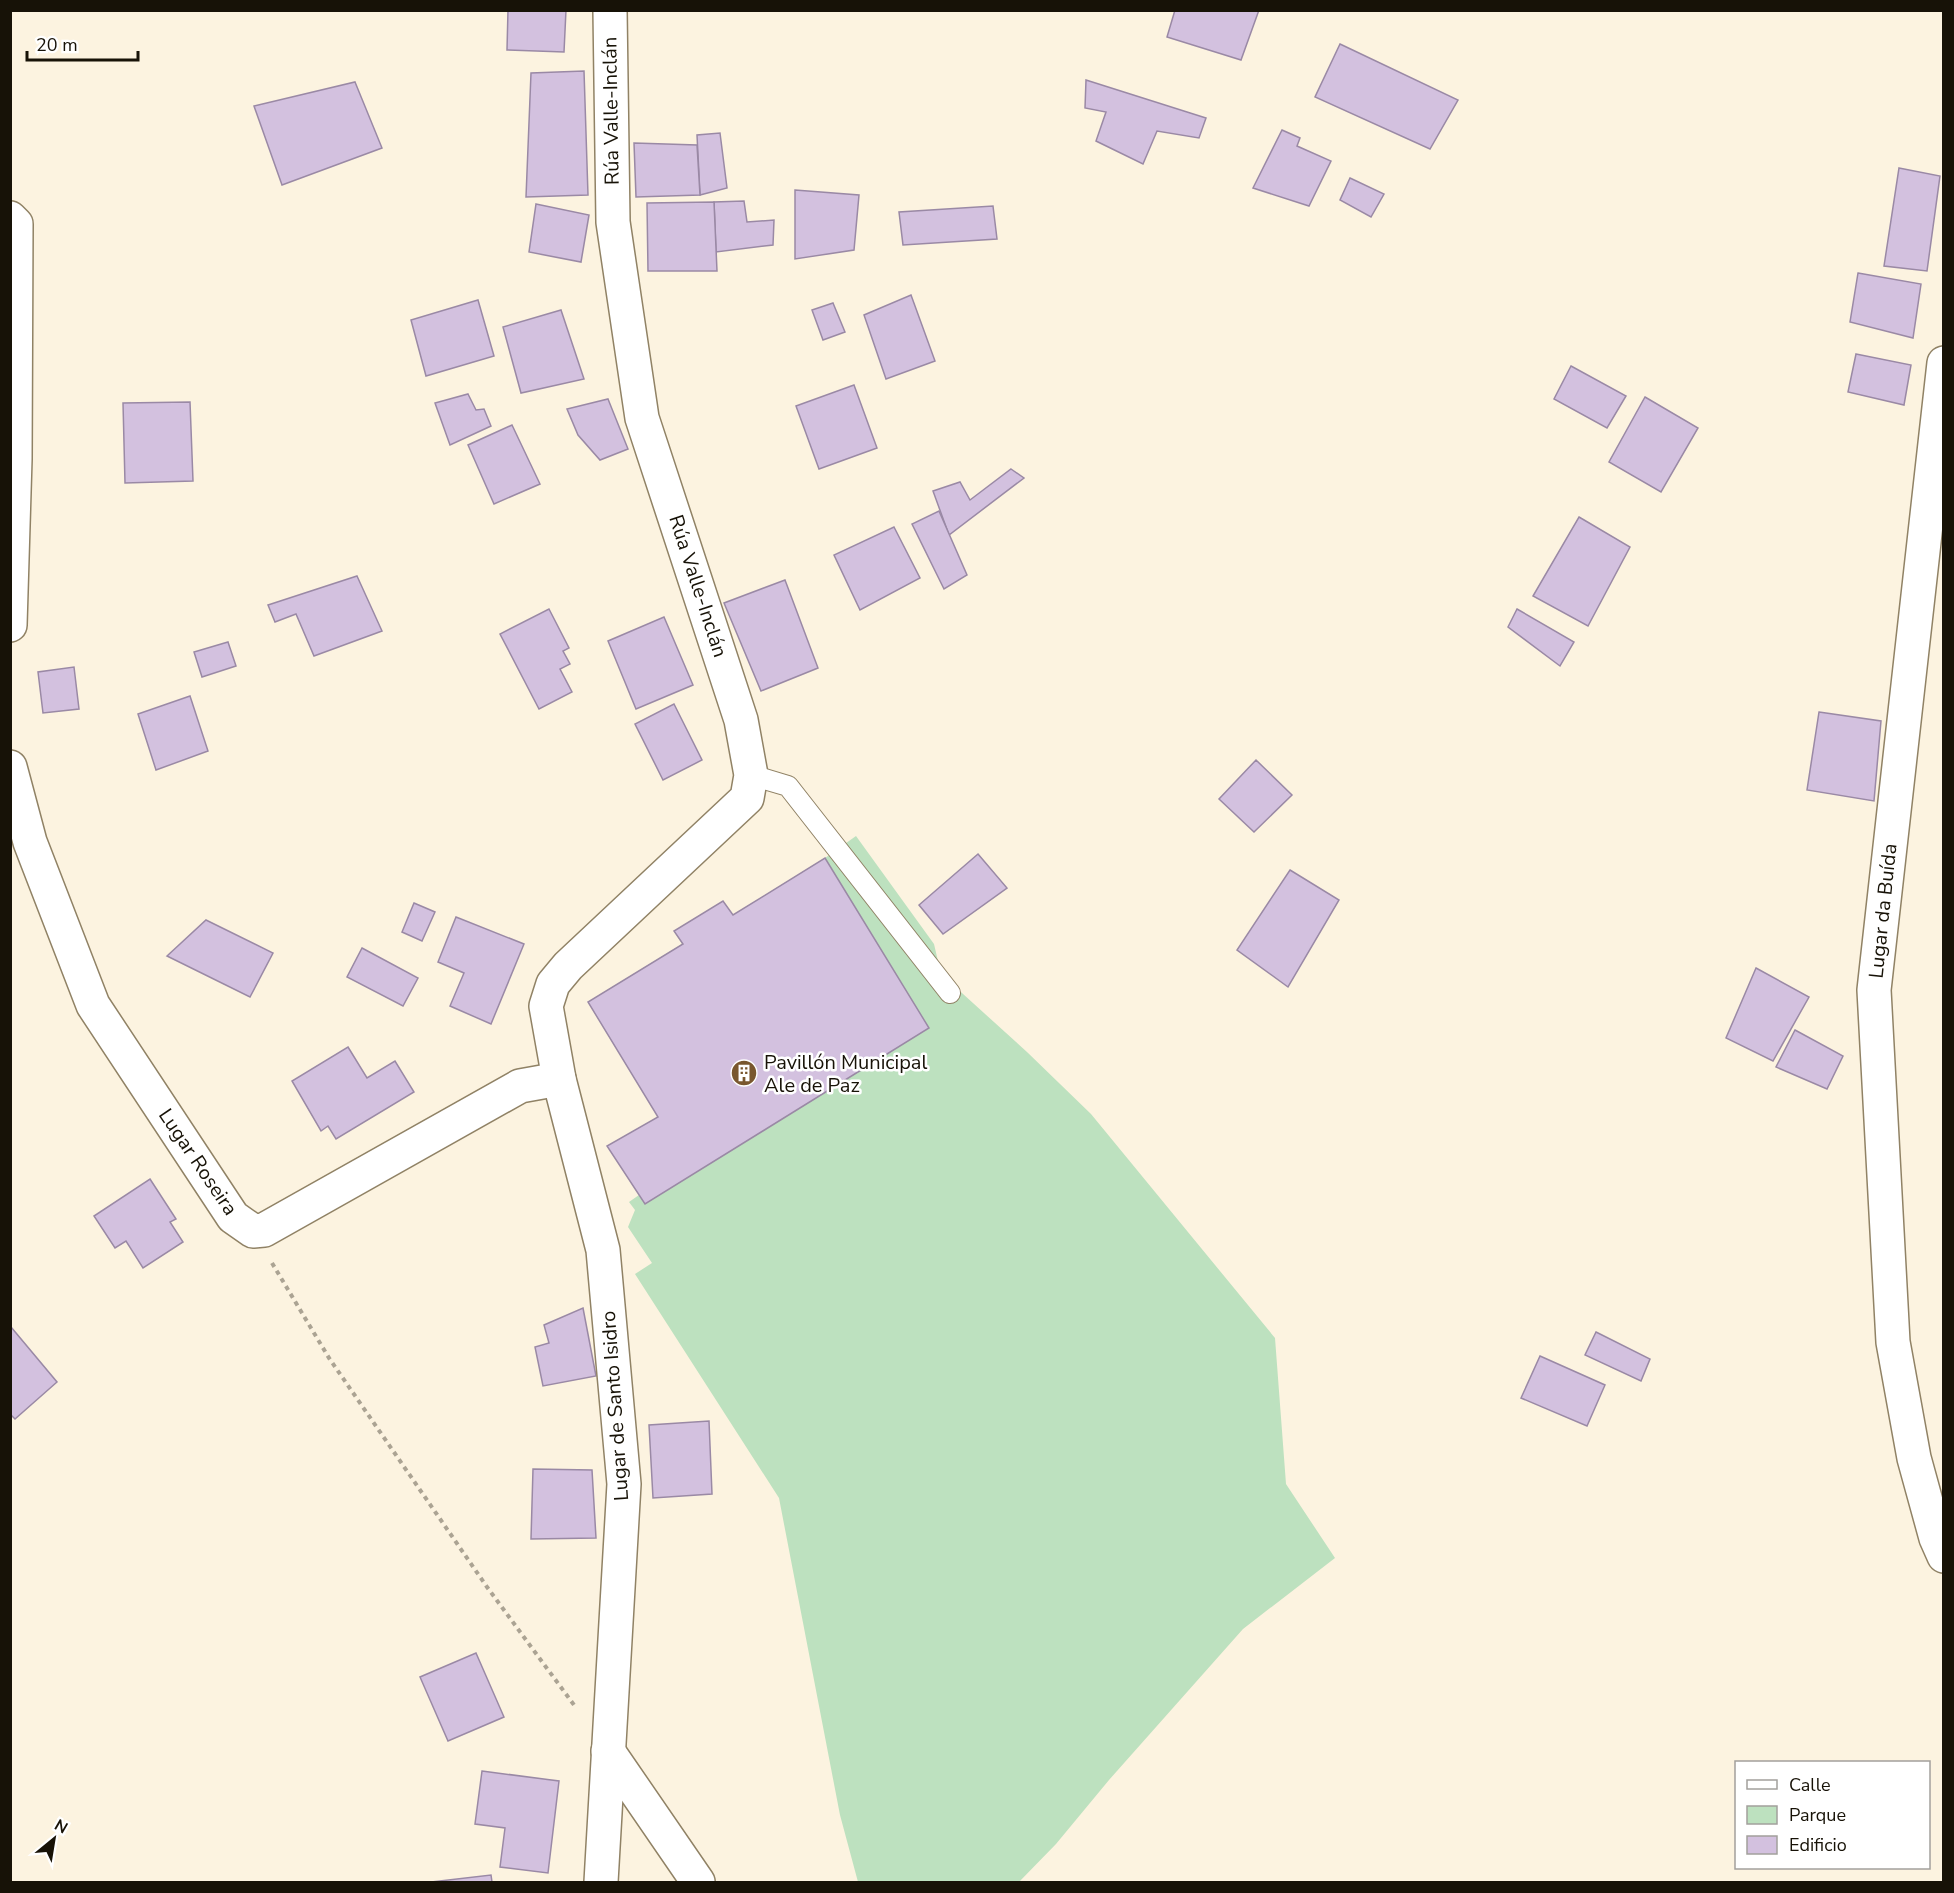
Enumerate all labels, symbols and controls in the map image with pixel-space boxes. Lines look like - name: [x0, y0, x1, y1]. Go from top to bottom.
- scale bar: [27, 24, 138, 62]
- text: 20 m: [36, 33, 78, 57]
- street label: Rúa Valle-Inclán: [596, 37, 626, 185]
- street label: Rúa Valle-Inclán: [662, 511, 734, 661]
- street label: Lugar da Buída: [1862, 842, 1904, 980]
- place label: Pavillón Municipal Ale de Paz: [764, 1049, 927, 1099]
- building icon: Pavillón Municipal Ale de Paz: [729, 1058, 759, 1088]
- street label: Lugar Roseira: [152, 1103, 244, 1221]
- street label: Lugar de Santo Isidro: [595, 1310, 635, 1502]
- legend: [1735, 1761, 1930, 1869]
- text: Calle: [1789, 1773, 1831, 1797]
- text: Parque: [1789, 1803, 1846, 1827]
- north arrow: [24, 1809, 84, 1869]
- text: N: [50, 1814, 72, 1839]
- text: Edificio: [1789, 1833, 1847, 1857]

